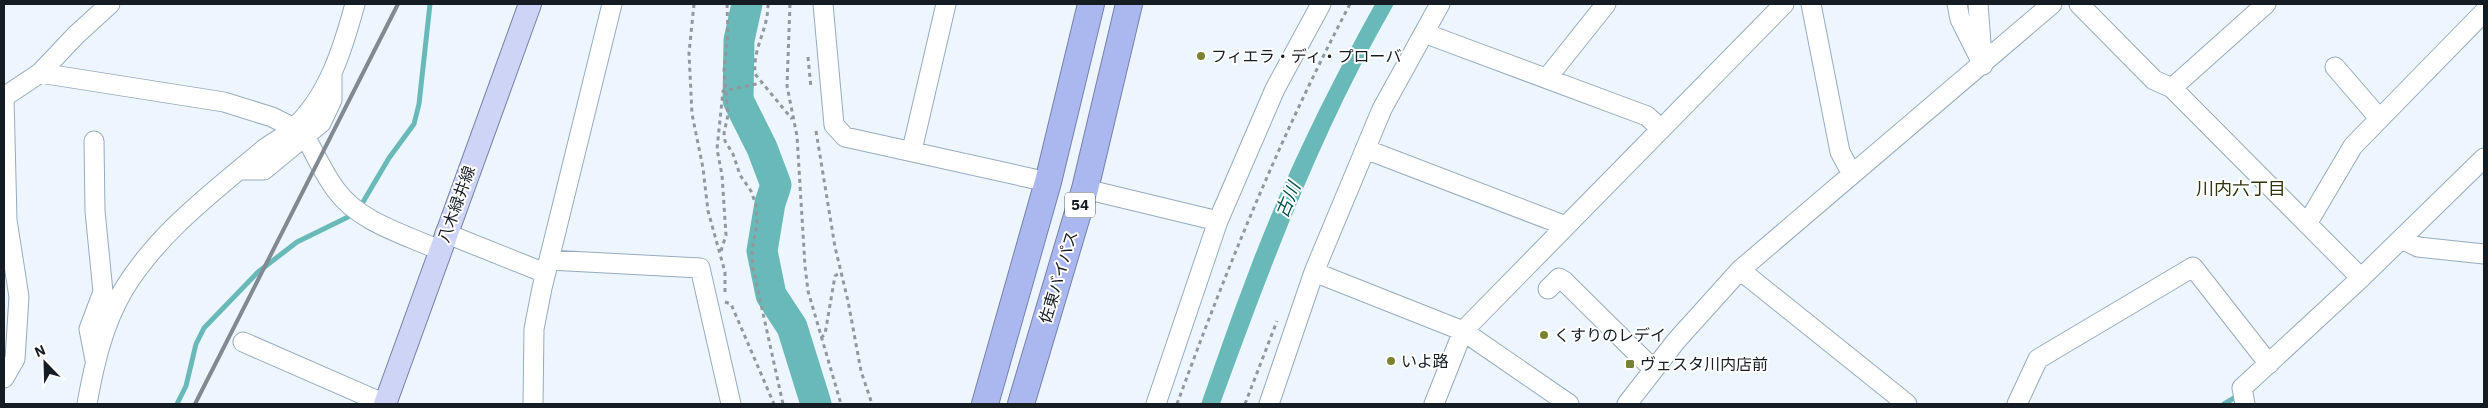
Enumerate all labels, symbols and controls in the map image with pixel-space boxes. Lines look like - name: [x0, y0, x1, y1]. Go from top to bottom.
- place label: フィエラ・ディ・プローバ: [1211, 46, 1401, 66]
- marker: フィエラ・ディ・プローバ: [1195, 50, 1207, 62]
- street label: 八木緑井線: [433, 163, 479, 245]
- water label: 古川: [1270, 177, 1306, 221]
- district label: 川内六丁目: [2196, 177, 2286, 200]
- road number: 54: [1065, 192, 1095, 218]
- street label: 佐東バイパス: [1034, 228, 1082, 326]
- place label: くすりのレデイ: [1554, 325, 1666, 345]
- marker: くすりのレデイ: [1538, 329, 1550, 341]
- north arrow: [20, 338, 70, 388]
- text: N: [32, 341, 48, 361]
- place label: いよ路: [1401, 351, 1449, 371]
- place label: ヴェスタ川内店前: [1640, 354, 1768, 374]
- marker: いよ路: [1385, 355, 1397, 367]
- marker: ヴェスタ川内店前: [1624, 358, 1636, 370]

